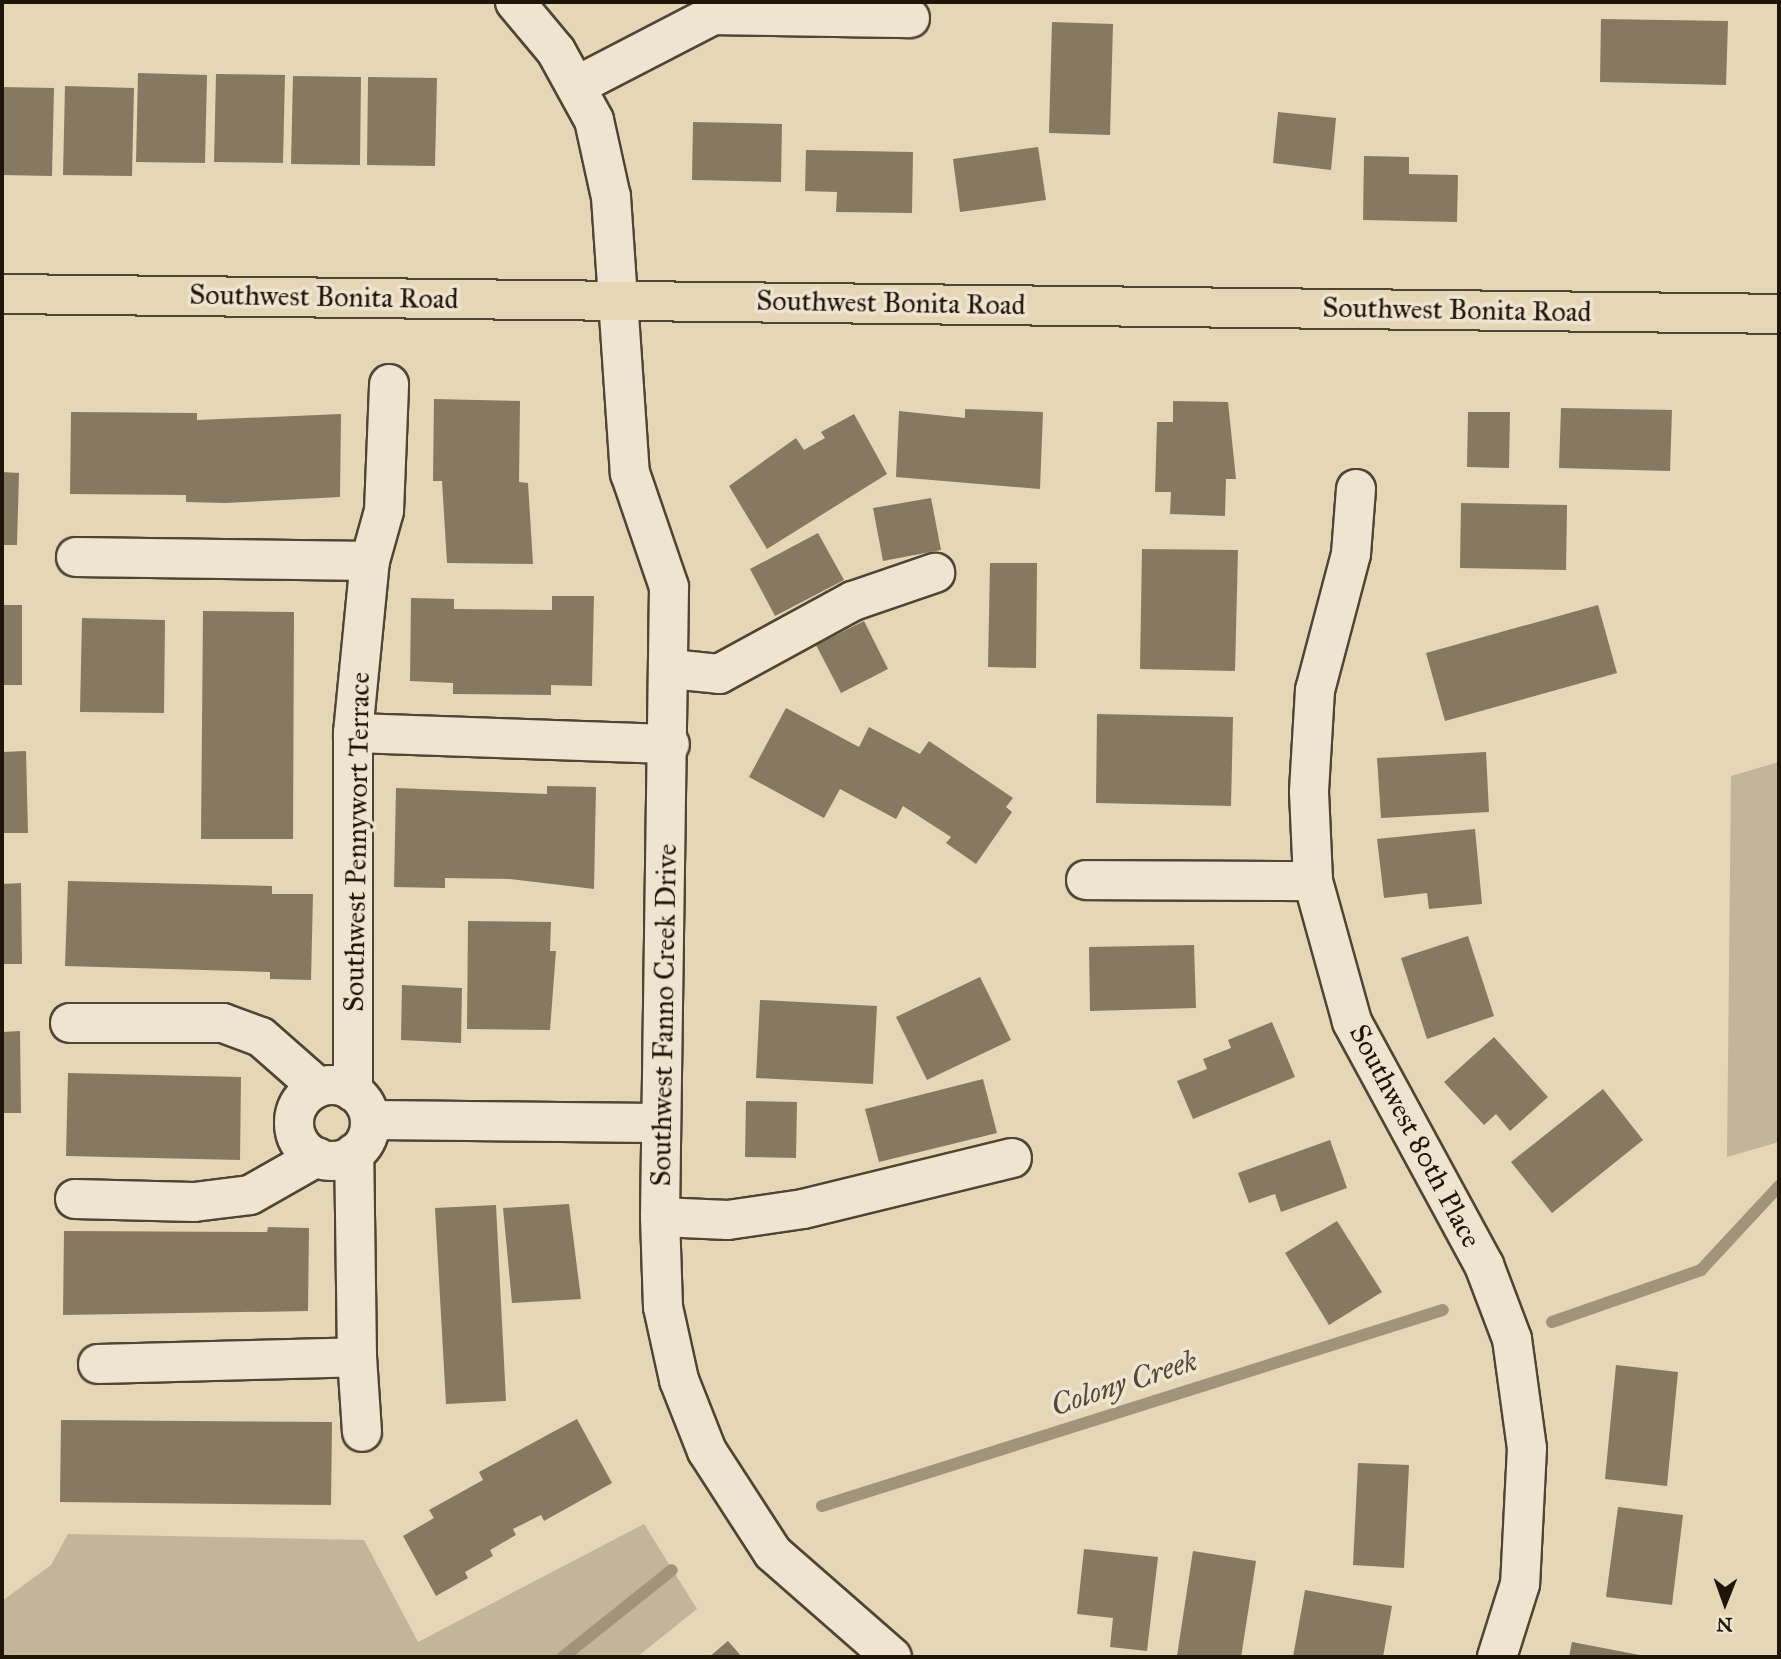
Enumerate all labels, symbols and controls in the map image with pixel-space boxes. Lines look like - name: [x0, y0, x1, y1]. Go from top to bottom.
- street label: Southwest Bonita Road: [189, 278, 459, 316]
- street label: Southwest Bonita Road: [756, 284, 1026, 322]
- street label: Southwest Bonita Road: [1322, 291, 1592, 329]
- street label: Southwest Pennywort Terrace: [337, 672, 377, 1012]
- street label: Southwest Fanno Creek Drive: [644, 843, 684, 1187]
- street label: Southwest 80th Place: [1342, 1019, 1488, 1253]
- water label: Colony Creek: [1046, 1342, 1202, 1424]
- north arrow: [1690, 1568, 1760, 1638]
- text: N: [1716, 1613, 1733, 1636]

